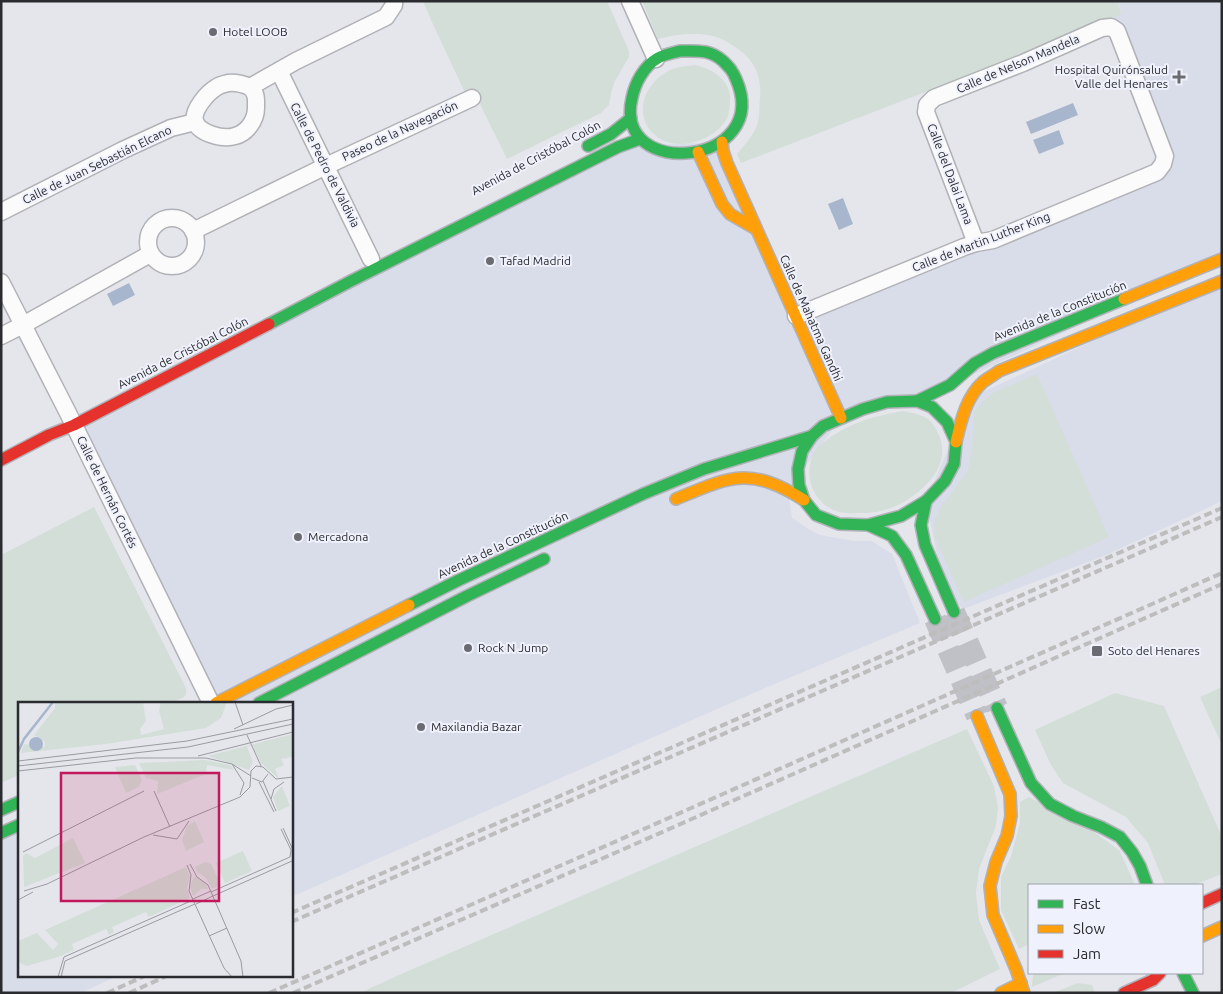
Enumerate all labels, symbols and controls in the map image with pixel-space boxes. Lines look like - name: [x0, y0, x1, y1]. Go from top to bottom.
- place label: Hotel LOOB: [223, 25, 288, 38]
- marker: Hotel LOOB: [207, 26, 219, 38]
- street label: Calle de Nelson Mandela: [954, 32, 1081, 95]
- place label: Hospital Quirónsalud Valle del Henares: [1055, 63, 1168, 90]
- marker: Hospital Quirónsalud Valle del Henares: [1172, 70, 1186, 84]
- street label: Paseo de la Navegación: [340, 98, 460, 163]
- street label: Calle de Pedro de Valdivia: [288, 100, 363, 229]
- street label: Avenida de Cristóbal Colón: [469, 118, 603, 197]
- street label: Calle del Dalai Lama: [925, 121, 976, 226]
- street label: Calle de Juan Sebastián Elcano: [20, 123, 173, 206]
- street label: Calle de Martin Luther King: [910, 209, 1052, 274]
- street label: Calle de Mahatma Gandhi: [778, 253, 845, 383]
- place label: Tafad Madrid: [500, 254, 571, 267]
- marker: Tafad Madrid: [484, 255, 496, 267]
- street label: Avenida de la Constitución: [991, 278, 1128, 343]
- street label: Avenida de Cristóbal Colón: [115, 314, 250, 391]
- street label: Calle de Hernán Cortés: [75, 434, 140, 550]
- street label: Avenida de la Constitución: [436, 509, 570, 581]
- place label: Mercadona: [308, 530, 368, 543]
- marker: Mercadona: [292, 531, 304, 543]
- place label: Rock N Jump: [478, 641, 548, 654]
- marker: Rock N Jump: [462, 642, 474, 654]
- marker: Soto del Henares: [1090, 644, 1104, 658]
- place label: Soto del Henares: [1108, 644, 1200, 657]
- inset map: [18, 702, 292, 976]
- place label: Maxilandia Bazar: [431, 720, 522, 733]
- marker: Maxilandia Bazar: [415, 721, 427, 733]
- legend: [1028, 884, 1203, 974]
- text: Fast: [1073, 895, 1101, 912]
- text: Slow: [1073, 920, 1106, 937]
- text: Jam: [1073, 945, 1101, 962]

